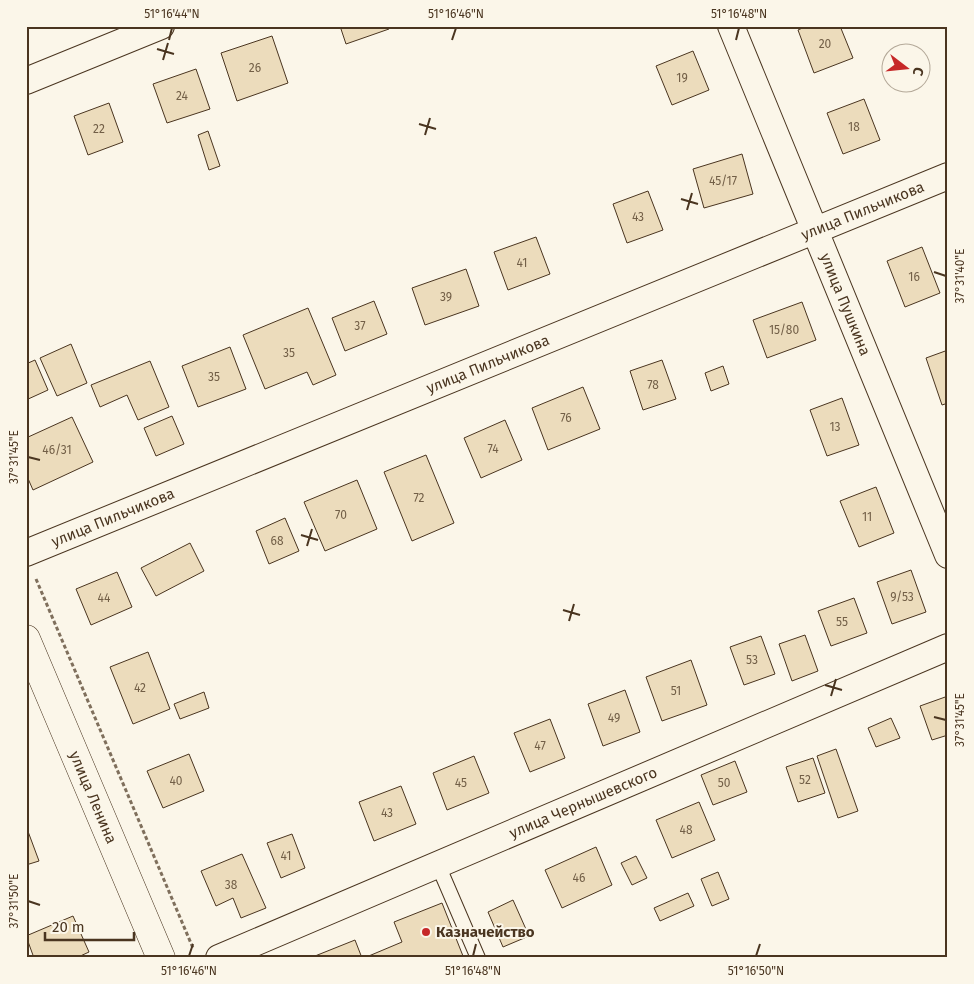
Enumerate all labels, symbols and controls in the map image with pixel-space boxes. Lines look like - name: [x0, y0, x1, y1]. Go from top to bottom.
- text: 51°16'44"N: [144, 7, 200, 21]
- text: 51°16'46"N: [428, 7, 484, 21]
- text: 51°16'48"N: [711, 7, 767, 21]
- house number: 20: [819, 37, 832, 51]
- north arrow: [882, 42, 932, 92]
- house number: 26: [249, 61, 261, 75]
- text: С: [909, 65, 927, 78]
- house number: 19: [676, 71, 688, 85]
- house number: 24: [176, 89, 189, 103]
- house number: 18: [848, 120, 860, 134]
- house number: 22: [93, 122, 105, 136]
- house number: 45/17: [709, 174, 737, 188]
- street label: улица Пильчикова: [799, 178, 927, 244]
- house number: 43: [632, 210, 644, 224]
- text: 37°31'40"E: [953, 249, 967, 303]
- street label: улица Пушкина: [816, 251, 874, 358]
- house number: 41: [517, 256, 527, 270]
- house number: 16: [908, 270, 920, 284]
- house number: 39: [440, 290, 452, 304]
- house number: 37: [354, 319, 366, 333]
- house number: 15/80: [769, 323, 799, 337]
- street label: улица Пильчикова: [424, 331, 552, 397]
- house number: 35: [283, 346, 295, 360]
- house number: 35: [208, 370, 220, 384]
- house number: 78: [647, 378, 659, 392]
- house number: 76: [560, 411, 572, 425]
- house number: 13: [829, 420, 841, 434]
- text: 37°31'45"E: [7, 430, 21, 484]
- house number: 74: [487, 442, 499, 456]
- house number: 46/31: [42, 443, 72, 457]
- street label: улица Пильчикова: [49, 484, 177, 551]
- house number: 72: [413, 491, 425, 505]
- house number: 70: [335, 508, 347, 522]
- house number: 11: [862, 510, 872, 524]
- house number: 68: [270, 534, 284, 548]
- house number: 9/53: [890, 590, 914, 604]
- house number: 44: [98, 591, 111, 605]
- house number: 55: [836, 615, 848, 629]
- house number: 53: [746, 653, 758, 667]
- house number: 42: [134, 681, 146, 695]
- house number: 51: [671, 684, 681, 698]
- text: 37°31'45"E: [953, 693, 967, 747]
- house number: 49: [608, 711, 620, 725]
- house number: 47: [534, 739, 546, 753]
- street label: улица Ленина: [65, 748, 121, 846]
- street label: улица Чернышевского: [507, 763, 660, 842]
- house number: 52: [799, 773, 811, 787]
- house number: 40: [169, 774, 183, 788]
- house number: 45: [455, 776, 467, 790]
- house number: 50: [718, 776, 731, 790]
- house number: 43: [381, 806, 393, 820]
- house number: 48: [680, 823, 693, 837]
- house number: 41: [281, 849, 291, 863]
- house number: 46: [573, 871, 585, 885]
- text: 37°31'50"E: [7, 874, 21, 928]
- house number: 38: [225, 878, 238, 892]
- scale bar: [45, 909, 134, 941]
- text: 20 m: [52, 918, 85, 936]
- place label: Казначейство: [436, 923, 535, 941]
- marker: Казначейство: [420, 926, 432, 938]
- text: 51°16'46"N: [161, 964, 217, 978]
- text: 51°16'48"N: [445, 964, 501, 978]
- text: 51°16'50"N: [728, 964, 784, 978]

